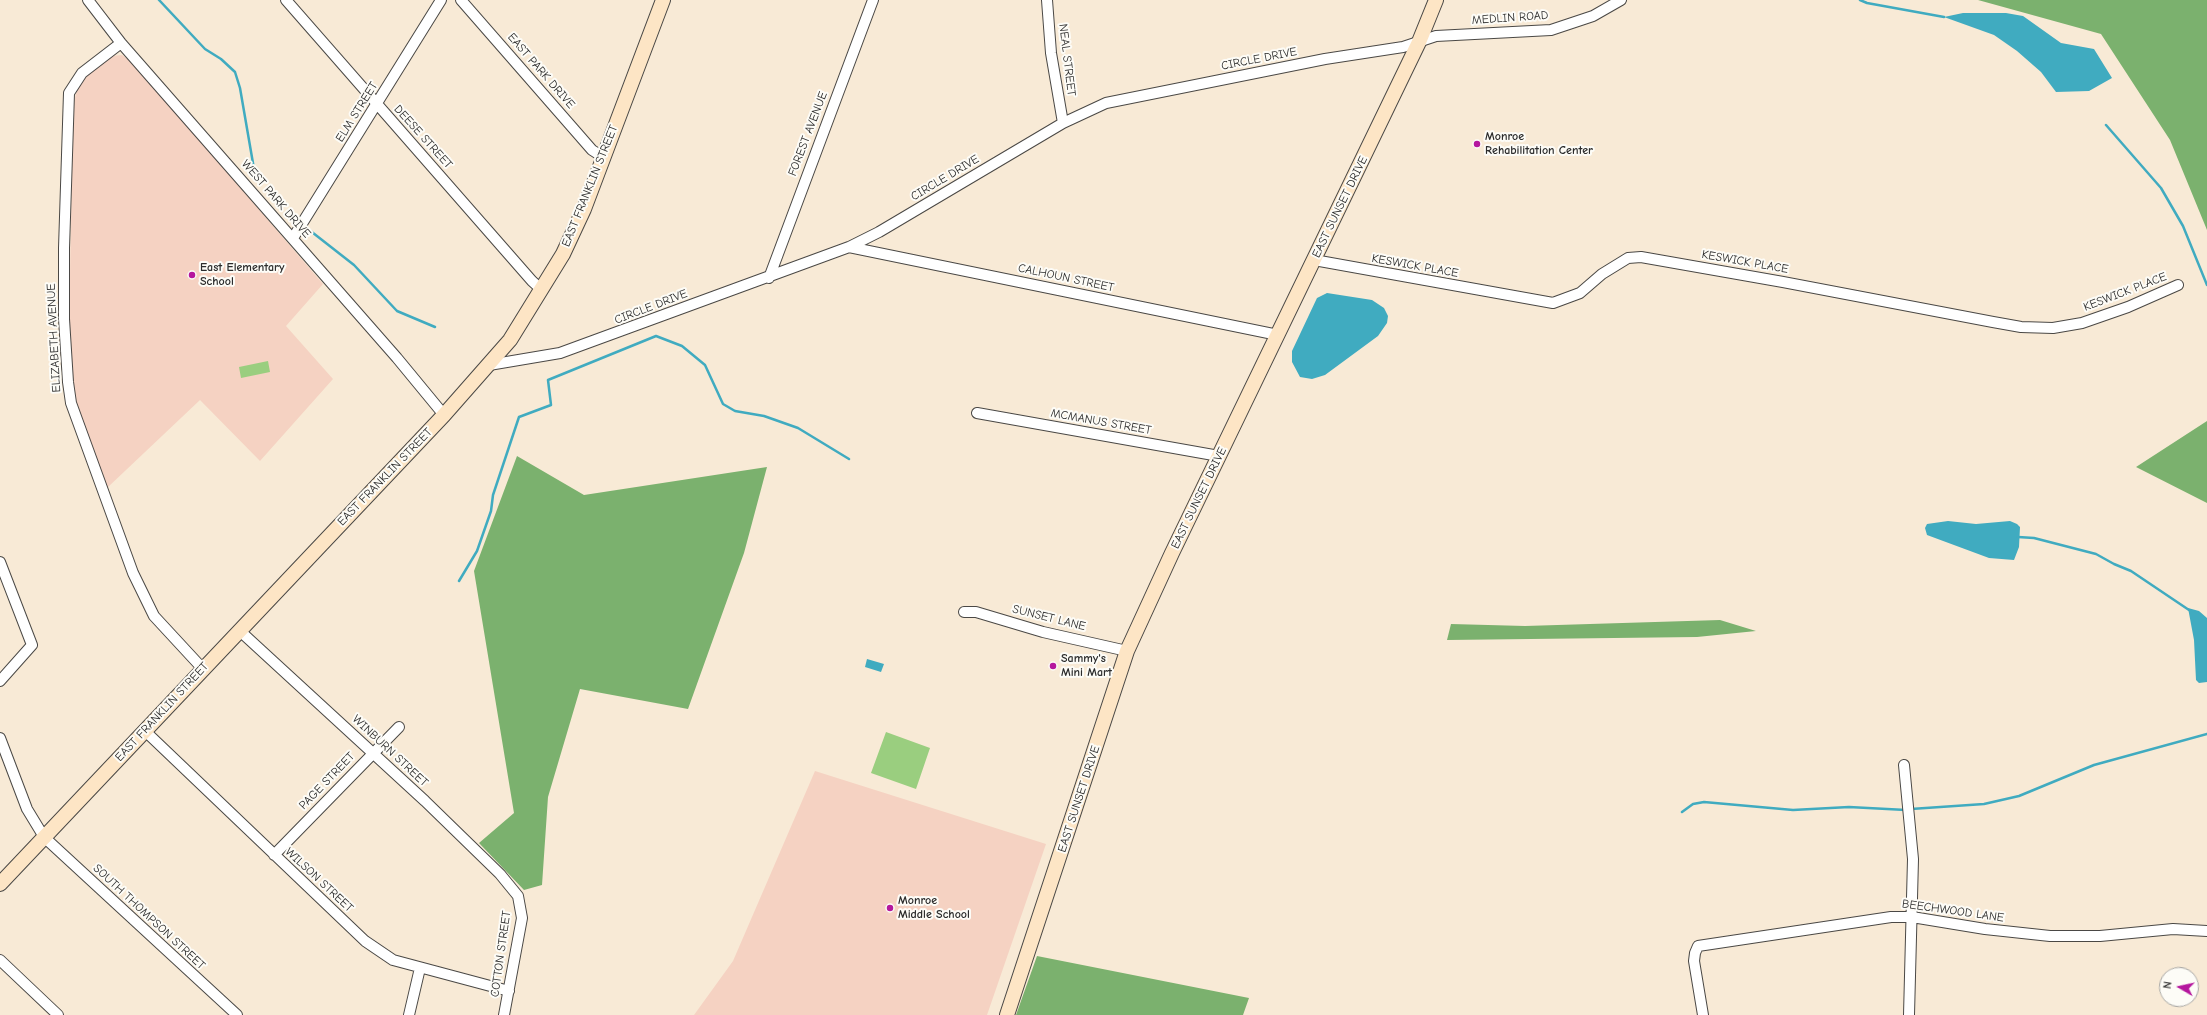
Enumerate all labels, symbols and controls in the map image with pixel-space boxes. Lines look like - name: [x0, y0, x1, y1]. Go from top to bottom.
- street label: MEDLIN ROAD: [1471, 8, 1549, 28]
- street label: NEAL STREET: [1055, 23, 1079, 97]
- street label: EAST PARK DRIVE: [504, 30, 578, 112]
- street label: CIRCLE DRIVE: [1220, 45, 1298, 73]
- street label: ELM STREET: [333, 79, 381, 145]
- street label: FOREST AVENUE: [785, 90, 831, 178]
- street label: DEESE STREET: [391, 102, 455, 172]
- street label: EAST FRANKLIN STREET: [559, 123, 621, 249]
- place label: Monroe Rehabilitation Center: [1485, 130, 1593, 158]
- marker: Monroe Rehabilitation Center: [1472, 139, 1482, 149]
- street label: CIRCLE DRIVE: [908, 152, 982, 204]
- street label: EAST SUNSET DRIVE: [1309, 154, 1371, 260]
- street label: WEST PARK DRIVE: [238, 157, 314, 241]
- street label: KESWICK PLACE: [1701, 247, 1789, 277]
- street label: KESWICK PLACE: [1371, 251, 1459, 281]
- place label: East Elementary School: [200, 261, 284, 289]
- street label: CALHOUN STREET: [1017, 261, 1115, 295]
- marker: East Elementary School: [187, 270, 197, 280]
- street label: KESWICK PLACE: [2081, 270, 2169, 314]
- street label: ELIZABETH AVENUE: [44, 283, 64, 393]
- street label: CIRCLE DRIVE: [613, 286, 689, 328]
- street label: MCMANUS STREET: [1050, 406, 1152, 438]
- street label: EAST FRANKLIN STREET: [335, 425, 435, 529]
- street label: EAST SUNSET DRIVE: [1168, 445, 1230, 551]
- street label: SUNSET LANE: [1011, 602, 1087, 634]
- place label: Sammy's Mini Mart: [1061, 652, 1112, 680]
- street label: EAST FRANKLIN STREET: [112, 659, 212, 765]
- marker: Sammy's Mini Mart: [1048, 661, 1058, 671]
- street label: WINBURN STREET: [349, 712, 431, 790]
- street label: EAST SUNSET DRIVE: [1055, 744, 1103, 854]
- street label: PAGE STREET: [296, 749, 358, 813]
- street label: WILSON STREET: [282, 845, 356, 915]
- street label: SOUTH THOMPSON STREET: [90, 861, 208, 973]
- place label: Monroe Middle School: [898, 894, 970, 922]
- street label: BEECHWOOD LANE: [1901, 897, 2005, 925]
- marker: Monroe Middle School: [885, 903, 895, 913]
- street label: COTTON STREET: [488, 910, 514, 998]
- north arrow: [2159, 967, 2199, 1007]
- text: N: [2161, 981, 2175, 990]

